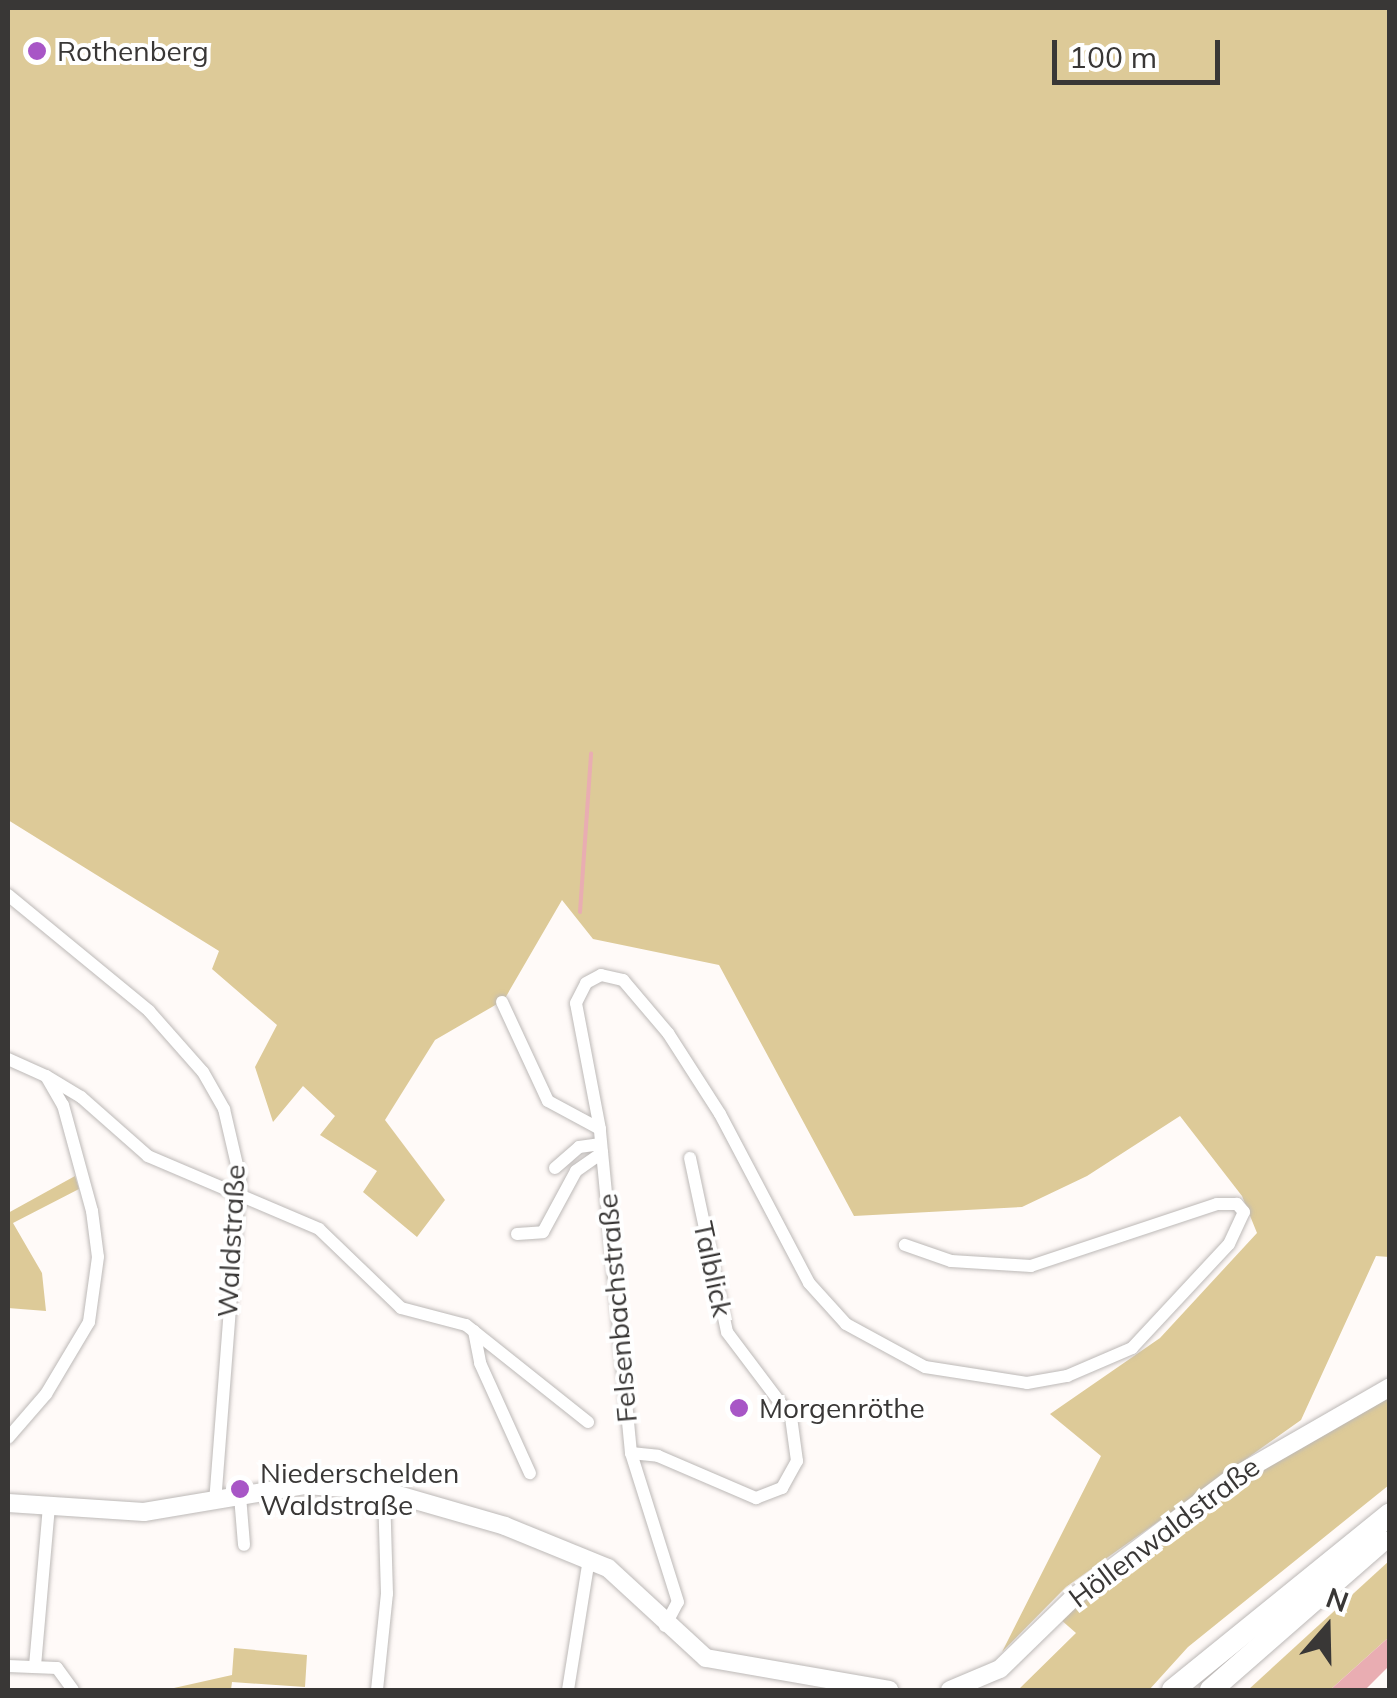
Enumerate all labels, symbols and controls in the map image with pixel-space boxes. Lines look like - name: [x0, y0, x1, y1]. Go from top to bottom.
- scale bar: [1057, 20, 1224, 82]
- place label: Rothenberg: [57, 34, 209, 68]
- text: 100 m: [1069, 38, 1157, 76]
- marker: Rothenberg: [26, 40, 48, 62]
- street label: Waldstraße: [210, 1164, 252, 1318]
- street label: Felsenbachstraße: [590, 1192, 644, 1424]
- street label: Talblick: [687, 1218, 739, 1320]
- place label: Morgenröthe: [759, 1391, 925, 1425]
- marker: Morgenröthe: [728, 1397, 750, 1419]
- street label: Höllenwaldstraße: [1062, 1449, 1266, 1615]
- place label: Niederschelden Waldstraße: [260, 1456, 459, 1522]
- marker: Niederschelden Waldstraße: [229, 1478, 251, 1500]
- north arrow: [1277, 1578, 1377, 1678]
- text: N: [1322, 1579, 1353, 1619]

